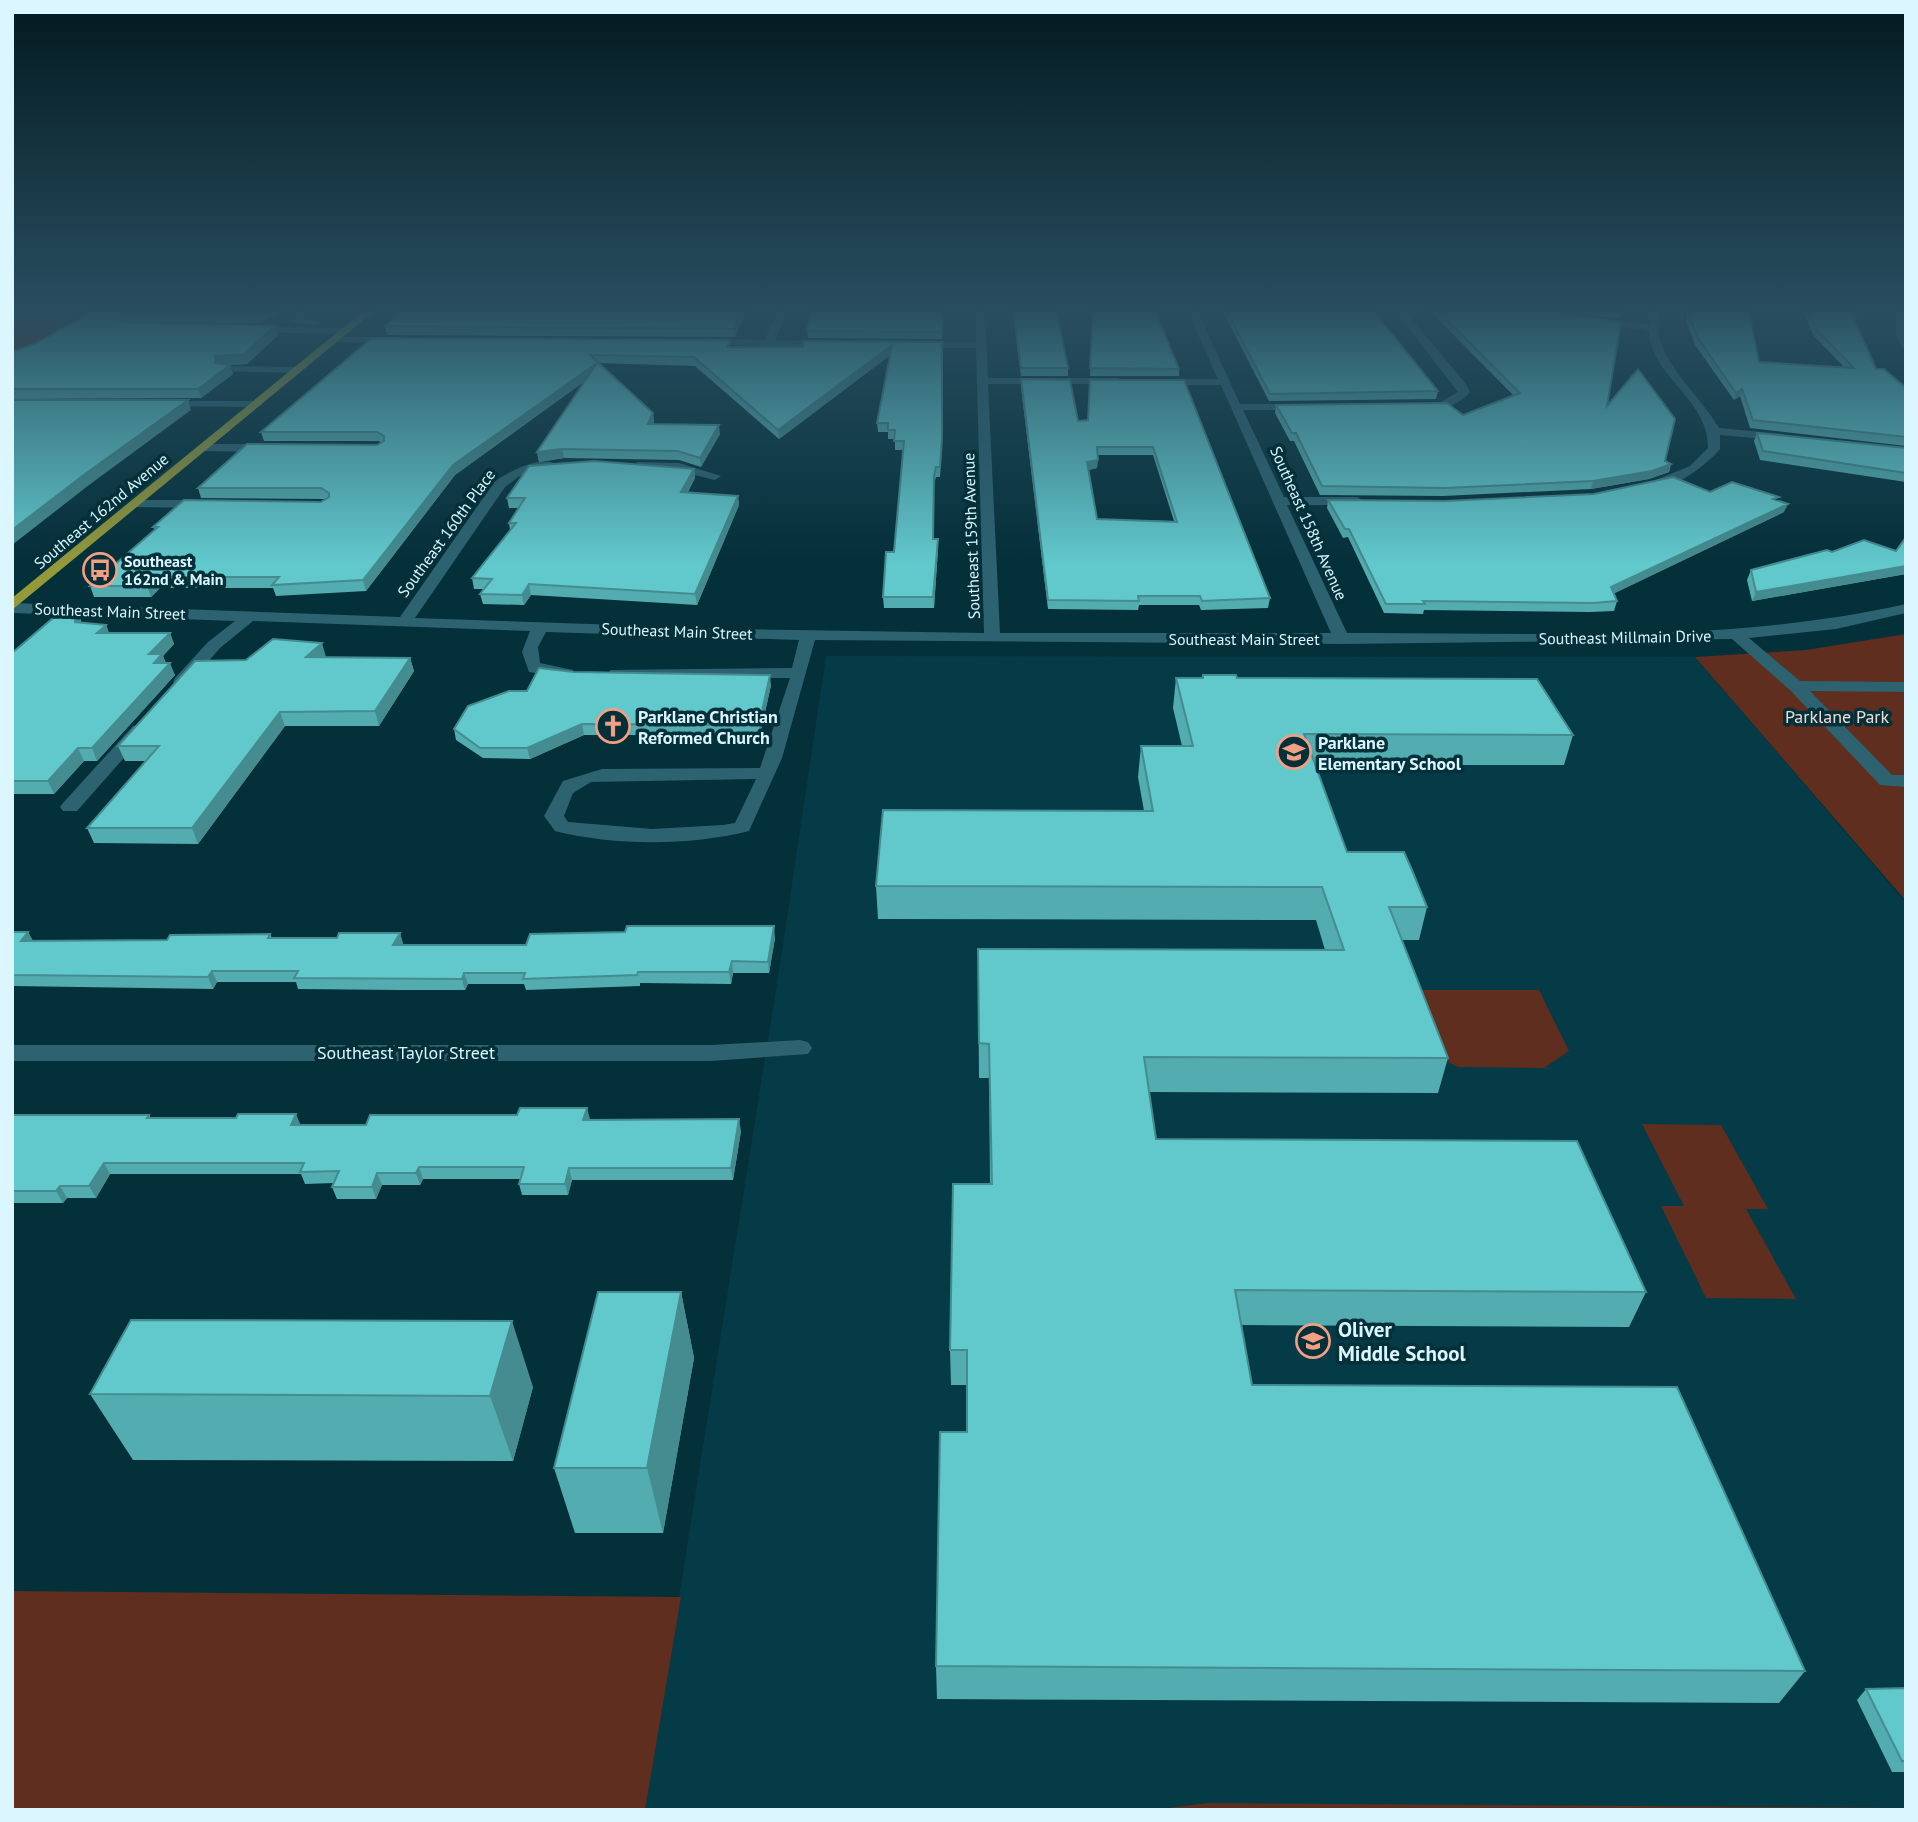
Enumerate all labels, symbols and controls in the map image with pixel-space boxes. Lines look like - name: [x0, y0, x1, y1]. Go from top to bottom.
- street label: Southeast 158th Avenue: [1266, 443, 1352, 603]
- street label: Southeast 162nd Avenue: [30, 449, 172, 573]
- street label: Southeast 159th Avenue: [958, 452, 984, 620]
- street label: Southeast 160th Place: [393, 465, 499, 601]
- bus stop icon: Southeast 162nd & Main: [81, 551, 119, 589]
- place label: Southeast 162nd & Main: [124, 551, 223, 589]
- street label: Southeast Main Street: [34, 598, 186, 624]
- street label: Southeast Main Street: [601, 618, 753, 644]
- street label: Southeast Millmain Drive: [1538, 625, 1712, 649]
- street label: Southeast Main Street: [1168, 629, 1320, 649]
- place label: Parklane Christian Reformed Church: [638, 705, 778, 749]
- park label: Parklane Park: [1785, 705, 1889, 728]
- church icon: Parklane Christian Reformed Church: [594, 707, 632, 745]
- place label: Parklane Elementary School: [1318, 731, 1462, 775]
- school or university icon: Parklane Elementary School: [1275, 733, 1313, 771]
- street label: Southeast Taylor Street: [317, 1041, 495, 1064]
- place label: Oliver Middle School: [1338, 1316, 1466, 1367]
- school or university icon: Oliver Middle School: [1294, 1322, 1332, 1360]

